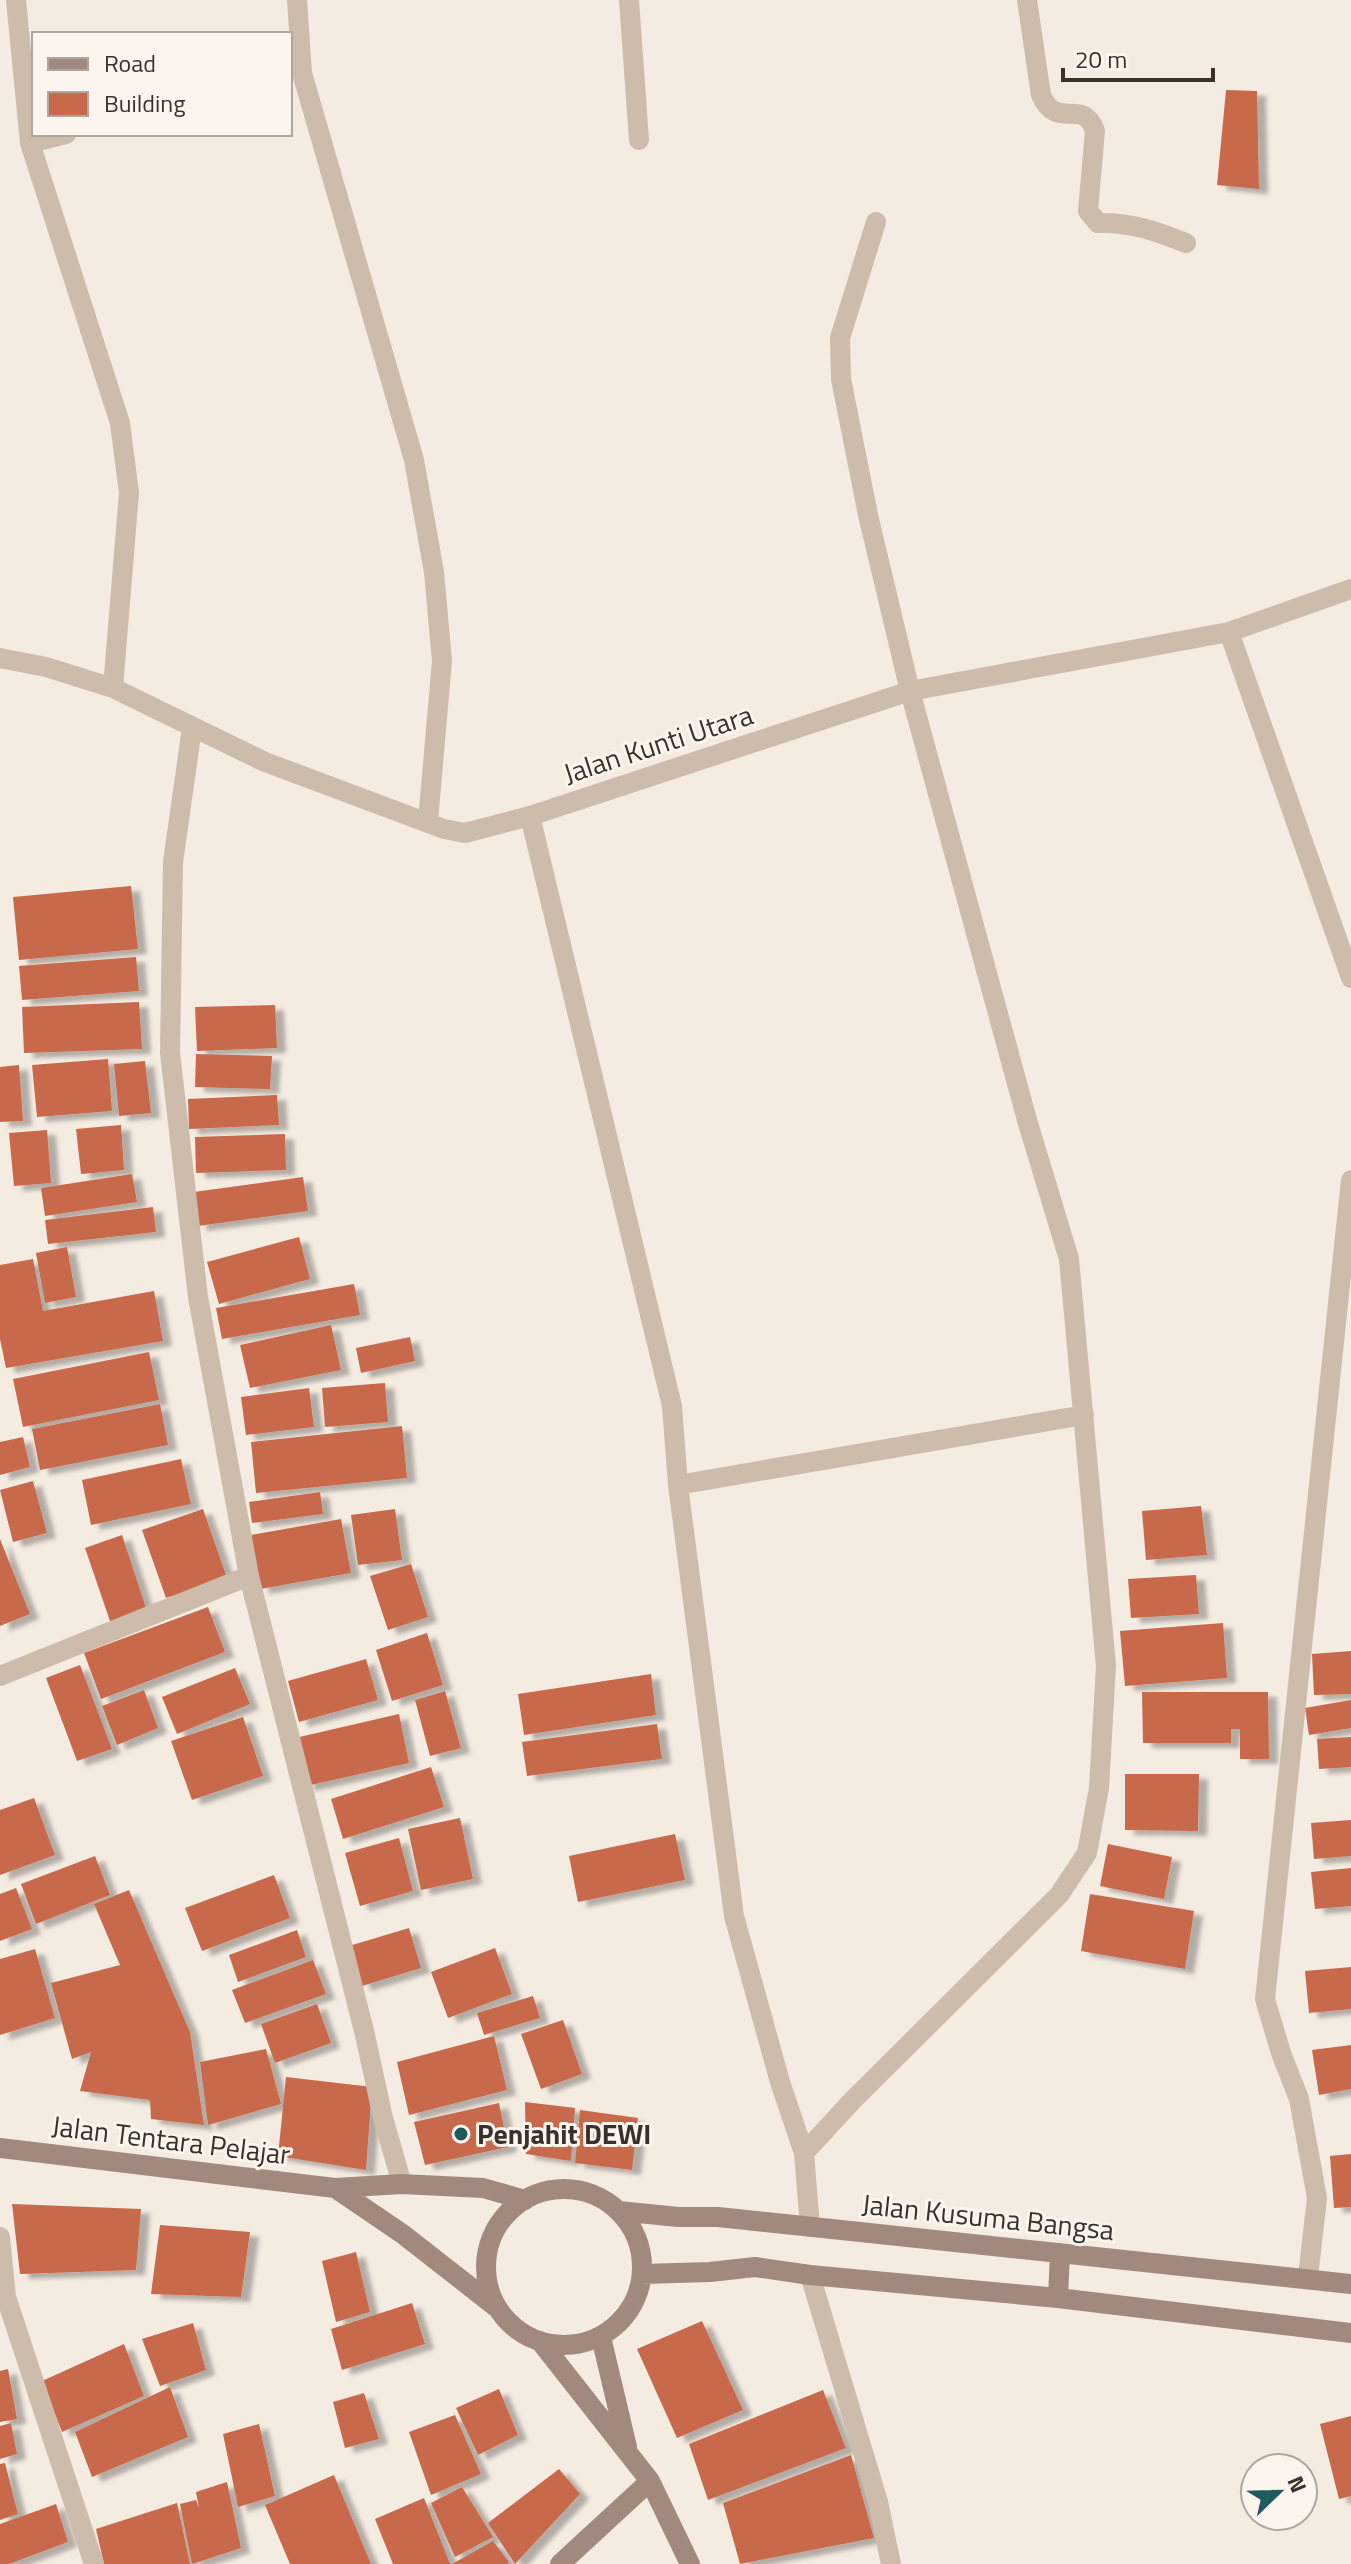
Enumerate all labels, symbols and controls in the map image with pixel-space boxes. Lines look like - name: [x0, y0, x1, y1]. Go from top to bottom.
- legend: [32, 32, 292, 136]
- scale bar: [1063, 32, 1213, 82]
- text: 20 m: [1075, 41, 1127, 77]
- text: Road: [104, 45, 156, 81]
- text: Building: [104, 85, 186, 121]
- street label: Jalan Kunti Utara: [558, 693, 758, 794]
- street label: Jalan Tentara Pelajar: [49, 2104, 293, 2175]
- place label: Penjahit DEWI: [477, 2112, 651, 2155]
- marker: Penjahit DEWI: [452, 2125, 470, 2143]
- street label: Jalan Kusuma Bangsa: [860, 2182, 1116, 2251]
- north arrow: [1239, 2452, 1319, 2532]
- text: N: [1279, 2471, 1316, 2498]

